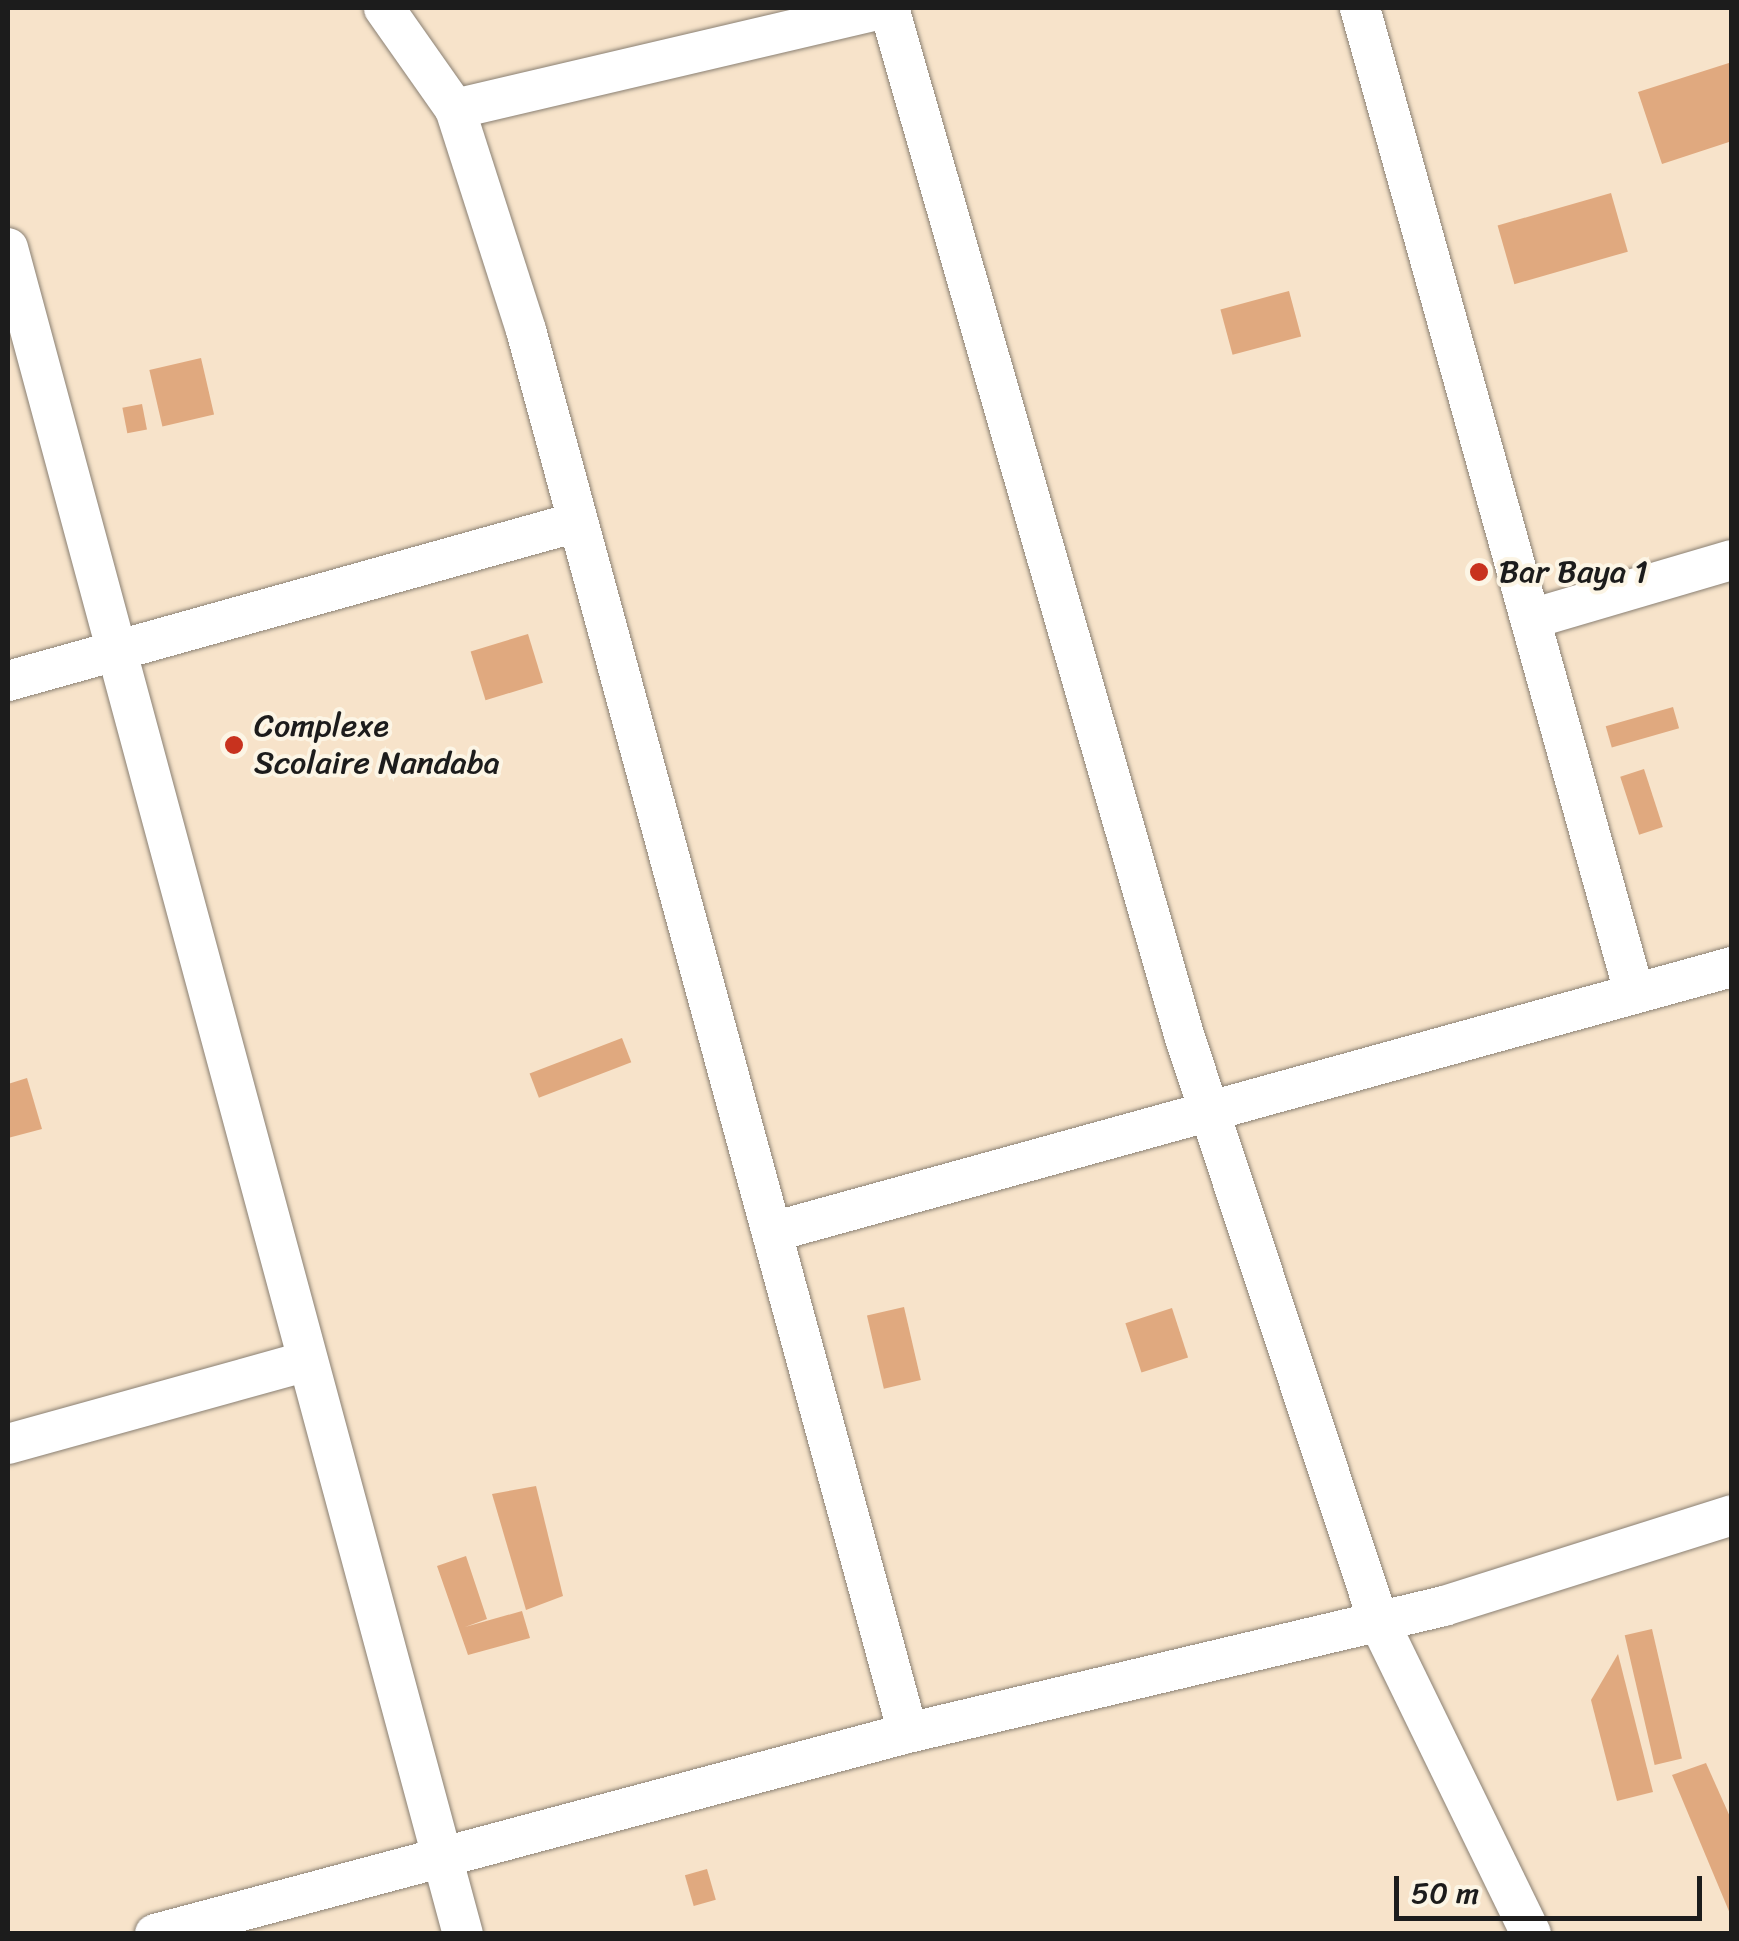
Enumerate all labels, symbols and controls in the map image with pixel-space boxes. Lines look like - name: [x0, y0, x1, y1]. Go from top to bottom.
- place label: Bar Baya 1: [1499, 553, 1648, 591]
- marker: Bar Baya 1: [1468, 561, 1490, 583]
- place label: Complexe Scolaire Nandaba: [254, 708, 500, 783]
- marker: Complexe Scolaire Nandaba: [223, 734, 245, 756]
- scale bar: [1399, 1856, 1706, 1918]
- text: 50 m: [1411, 1866, 1479, 1920]

